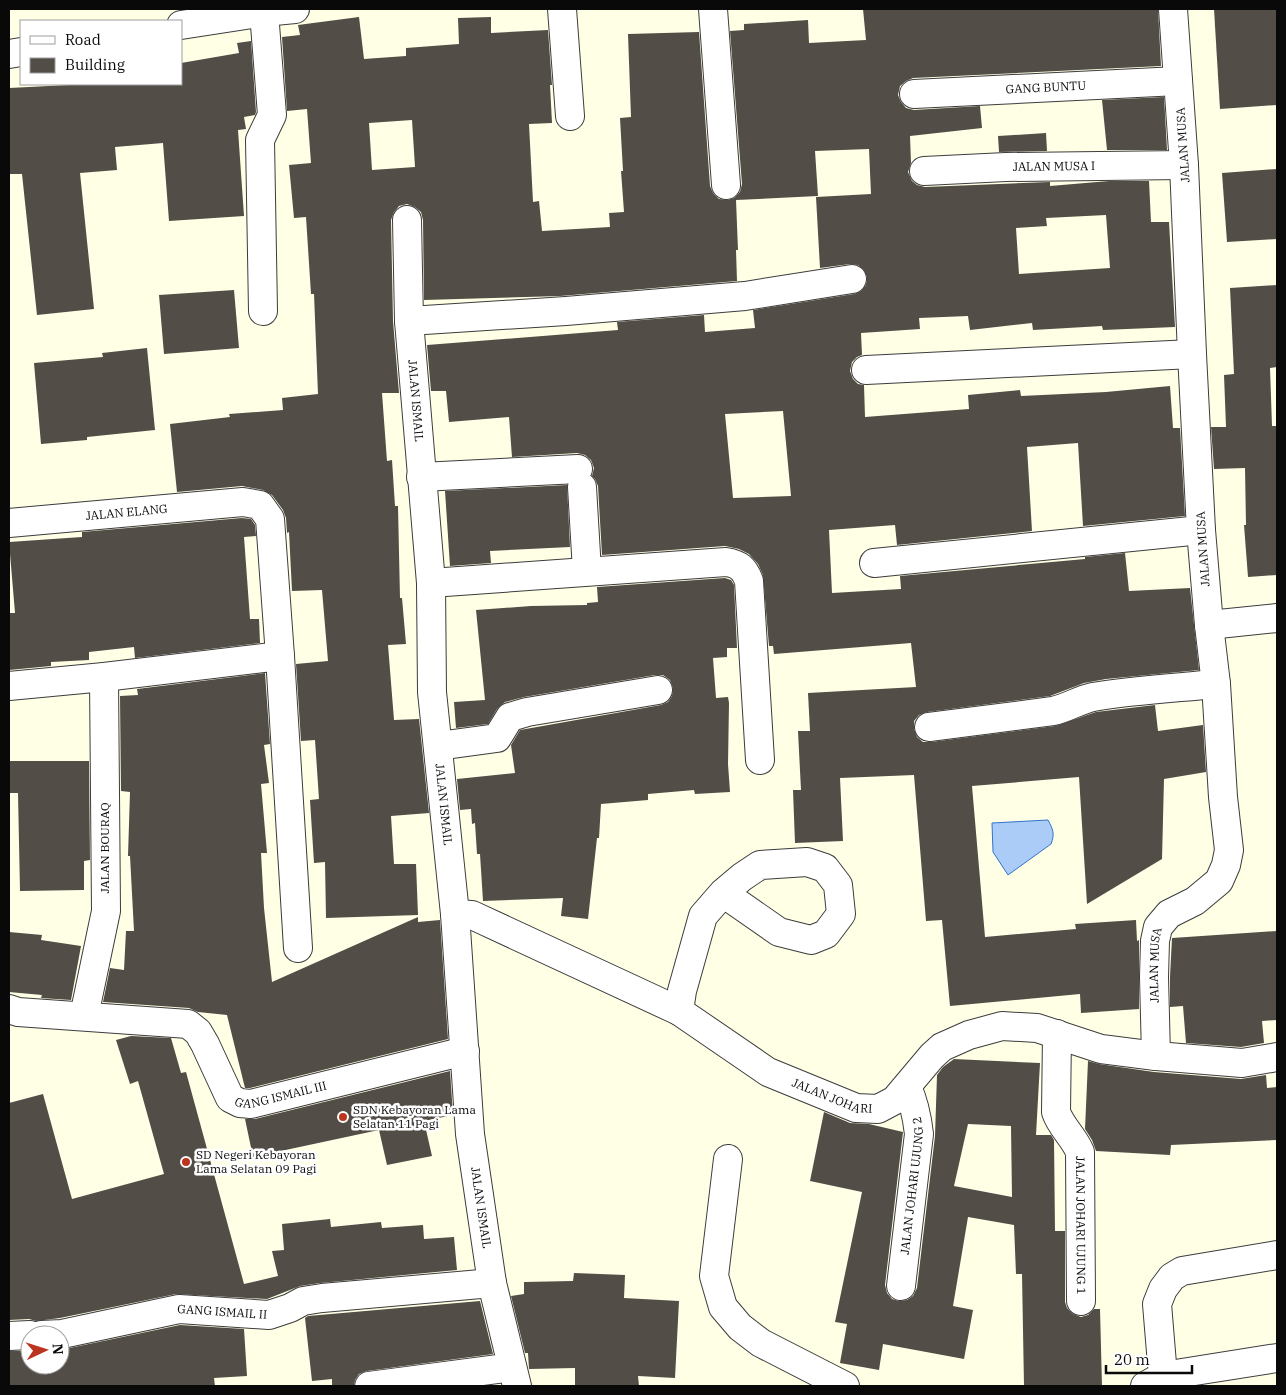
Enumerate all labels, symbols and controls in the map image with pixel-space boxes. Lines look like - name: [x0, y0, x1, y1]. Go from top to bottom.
- legend: [20, 20, 182, 85]
- text: Road: [65, 30, 101, 49]
- text: Building: [65, 55, 125, 74]
- street label: GANG BUNTU: [1005, 78, 1087, 96]
- street label: JALAN MUSA: [1172, 106, 1193, 183]
- street label: JALAN MUSA I: [1013, 158, 1095, 174]
- street label: JALAN ISMAIL: [405, 359, 427, 442]
- street label: JALAN ELANG: [85, 501, 168, 523]
- street label: JALAN MUSA: [1192, 510, 1213, 587]
- street label: JALAN ISMAIL: [432, 763, 456, 846]
- street label: JALAN BOURAQ: [97, 802, 112, 894]
- street label: JALAN MUSA: [1146, 925, 1165, 1003]
- street label: JALAN JOHARI: [790, 1075, 873, 1116]
- street label: GANG ISMAIL III: [232, 1078, 328, 1111]
- place label: SDN Kebayoran Lama Selatan 11 Pagi: [353, 1102, 476, 1131]
- marker: SDN Kebayoran Lama Selatan 11 Pagi: [337, 1111, 349, 1123]
- street label: JALAN JOHARI UJUNG 2: [897, 1116, 926, 1255]
- place label: SD Negeri Kebayoran Lama Selatan 09 Pagi: [196, 1147, 317, 1176]
- marker: SD Negeri Kebayoran Lama Selatan 09 Pagi: [180, 1156, 192, 1168]
- street label: JALAN JOHARI UJUNG 1: [1073, 1156, 1089, 1295]
- street label: JALAN ISMAIL: [468, 1166, 495, 1249]
- street label: GANG ISMAIL II: [177, 1301, 268, 1322]
- north arrow: [20, 1325, 70, 1375]
- scale bar: [1106, 1342, 1192, 1374]
- text: N: [49, 1343, 67, 1355]
- text: 20 m: [1114, 1350, 1150, 1369]

